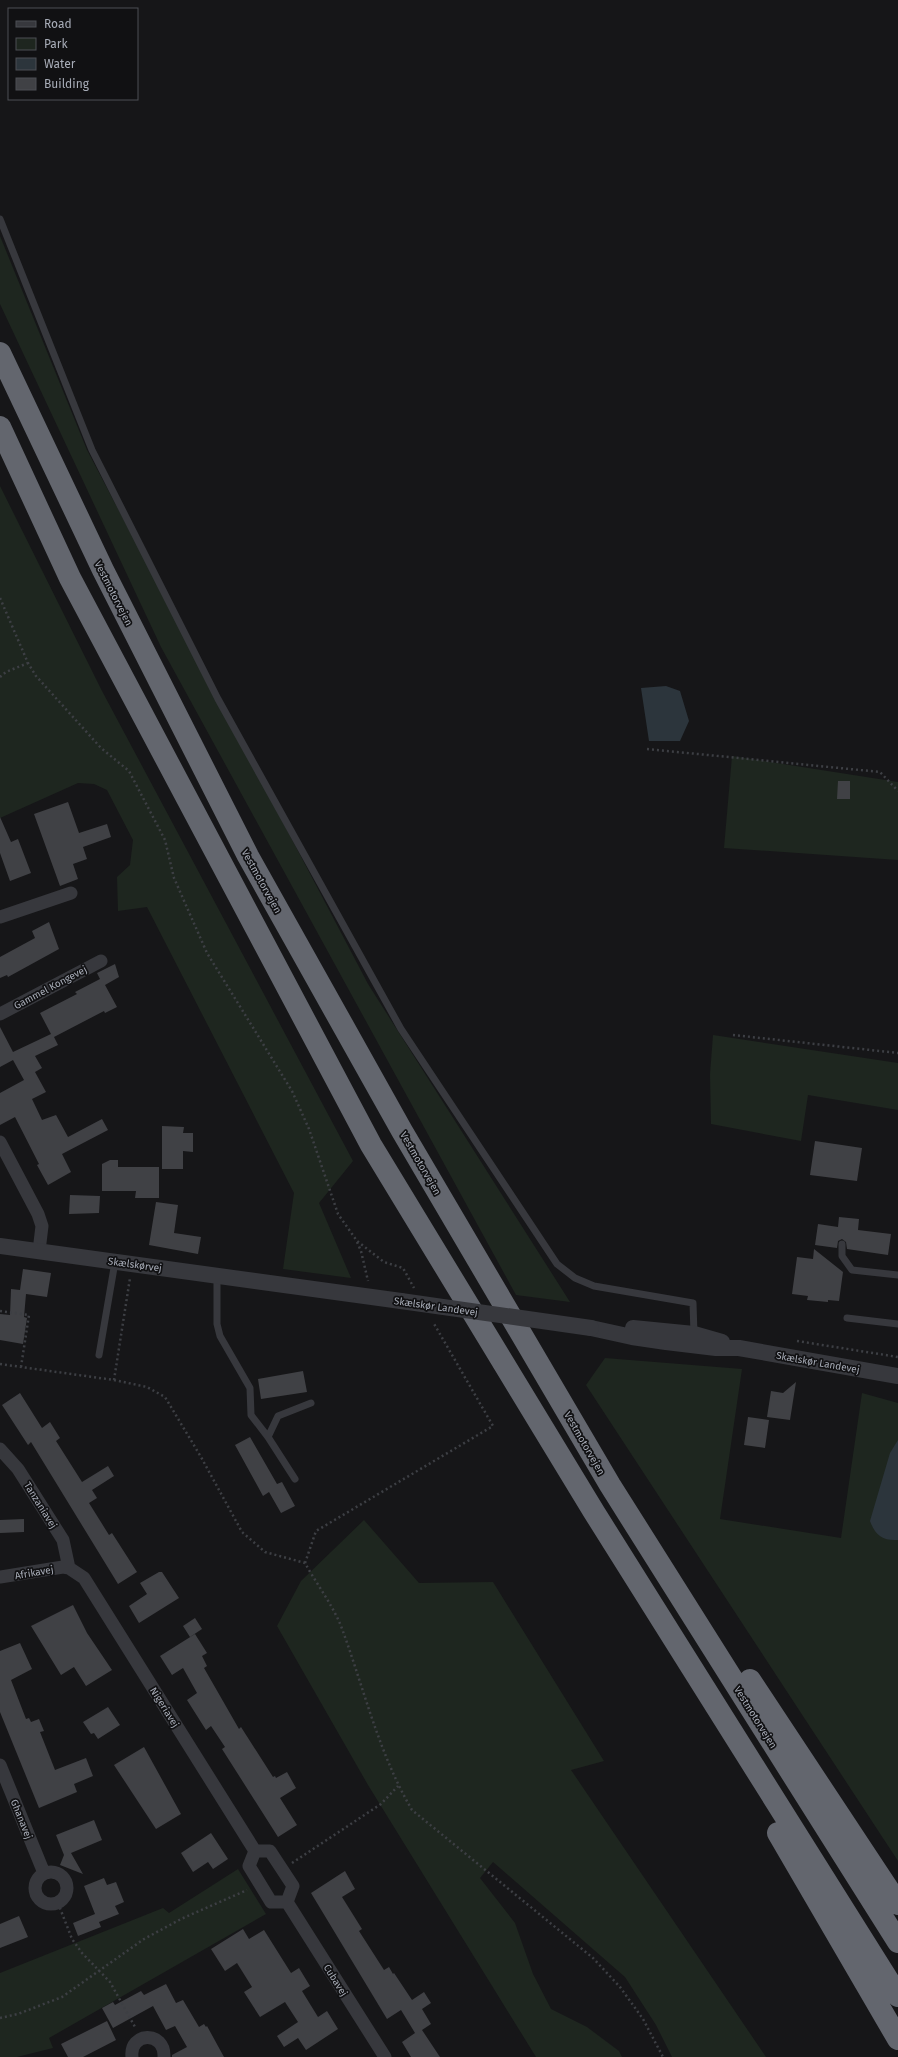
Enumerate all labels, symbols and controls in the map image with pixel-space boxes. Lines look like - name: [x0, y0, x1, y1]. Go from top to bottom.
- legend: [8, 8, 138, 100]
- text: Road: [44, 17, 72, 31]
- text: Park: [44, 37, 68, 51]
- text: Water: [44, 57, 76, 71]
- text: Building: [44, 77, 90, 91]
- street label: Vestmotorvejen: [92, 559, 135, 628]
- street label: Vestmotorvejen: [239, 847, 284, 915]
- street label: Gammel Kongevej: [12, 963, 89, 1012]
- street label: Vestmotorvejen: [397, 1130, 443, 1197]
- street label: Skælskørvej: [107, 1255, 163, 1275]
- street label: Skælskør Landevej: [393, 1295, 479, 1319]
- street label: Skælskør Landevej: [775, 1350, 861, 1376]
- street label: Vestmotorvejen: [561, 1410, 607, 1477]
- street label: Tanzaniavej: [21, 1480, 59, 1531]
- street label: Afrikavej: [14, 1564, 55, 1582]
- street label: Vestmotorvejen: [731, 1684, 779, 1751]
- street label: Nigeriavej: [147, 1685, 181, 1730]
- street label: Ghanavej: [8, 1798, 35, 1841]
- street label: Cubavej: [321, 1962, 350, 1999]

